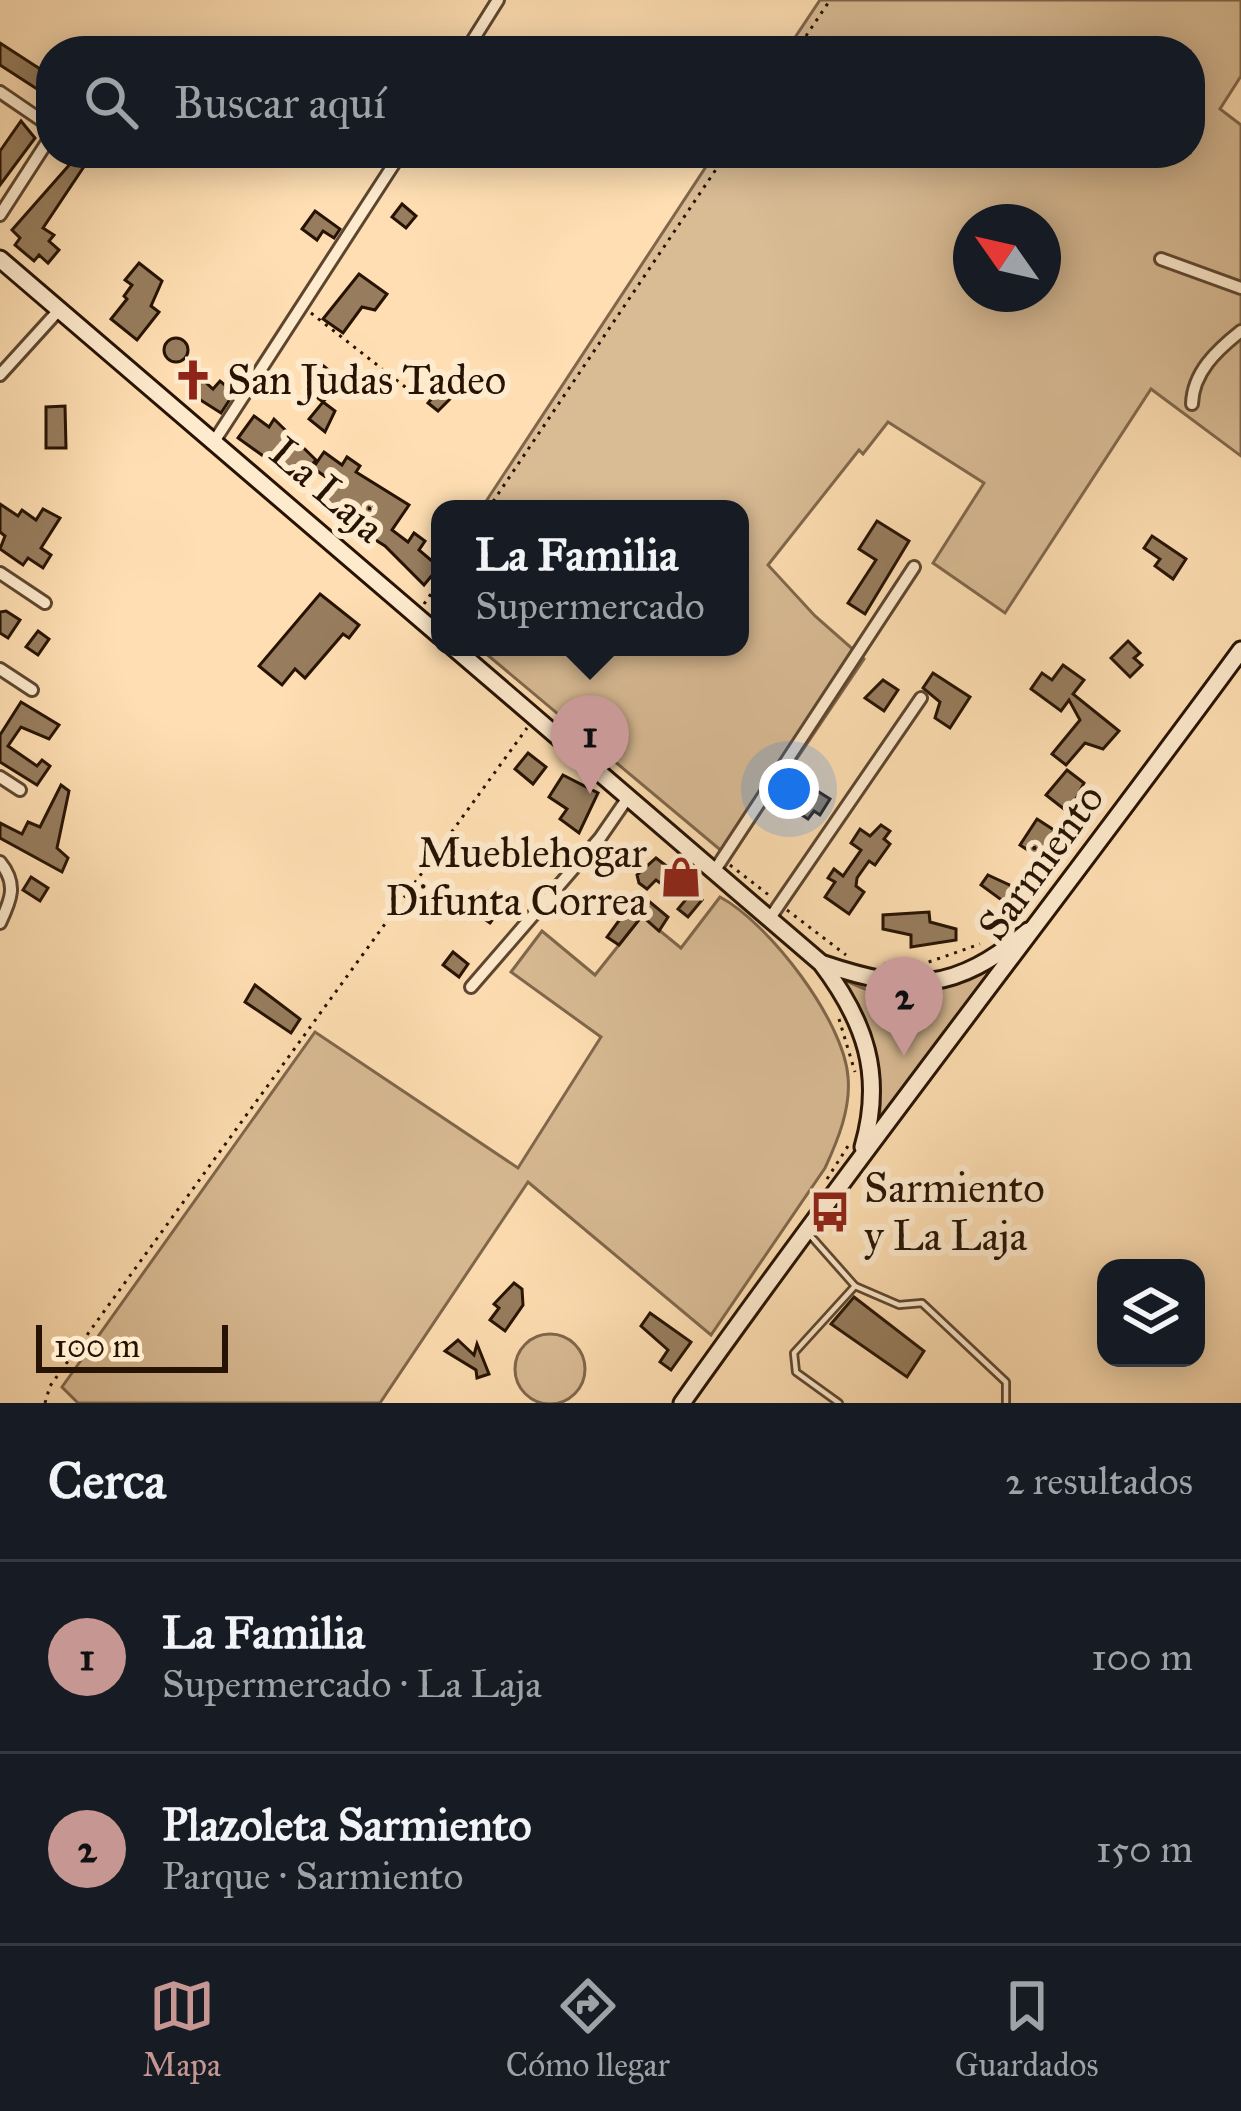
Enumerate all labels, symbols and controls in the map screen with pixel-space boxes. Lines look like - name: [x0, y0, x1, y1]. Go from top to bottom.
- search box: [36, 36, 1205, 168]
- icon: search: [78, 69, 144, 135]
- text: Buscar aquí: [174, 75, 386, 130]
- north arrow: [953, 204, 1061, 312]
- place label: San Judas Tadeo: [227, 354, 506, 406]
- church icon: San Judas Tadeo: [170, 357, 216, 403]
- street label: La Laja: [259, 426, 395, 554]
- popup: [431, 500, 749, 656]
- text: La Familia: [475, 527, 678, 582]
- text: Supermercado: [475, 582, 705, 630]
- pin: 1: [551, 695, 629, 794]
- your location: [759, 759, 819, 819]
- street label: Sarmiento: [967, 774, 1115, 950]
- place label: Mueblehogar Difunta Correa: [385, 827, 647, 927]
- shop icon: Mueblehogar Difunta Correa: [658, 854, 704, 900]
- pin: 2: [865, 957, 943, 1056]
- place label: Sarmiento y La Laja: [864, 1162, 1045, 1262]
- bus stop icon: Sarmiento y La Laja: [807, 1189, 853, 1235]
- map controls: [1097, 1259, 1205, 1367]
- button: layers: [1097, 1259, 1205, 1367]
- scale bar: [36, 1319, 228, 1372]
- text: 100 m: [54, 1326, 140, 1366]
- text: Cerca: [48, 1450, 166, 1512]
- text: 2 resultados: [1005, 1457, 1193, 1505]
- text: La Familia: [162, 1605, 365, 1660]
- text: 1: [79, 1633, 95, 1681]
- text: 100 m: [1091, 1633, 1193, 1681]
- text: Supermercado · La Laja: [162, 1660, 542, 1708]
- text: Plazoleta Sarmiento: [162, 1797, 532, 1852]
- text: 2: [77, 1825, 97, 1873]
- text: 150 m: [1096, 1825, 1193, 1873]
- text: Parque · Sarmiento: [162, 1852, 463, 1900]
- tab: Mapa: [142, 1973, 221, 2085]
- tab: Cómo llegar: [506, 1973, 670, 2085]
- tab: Guardados: [955, 1973, 1099, 2085]

